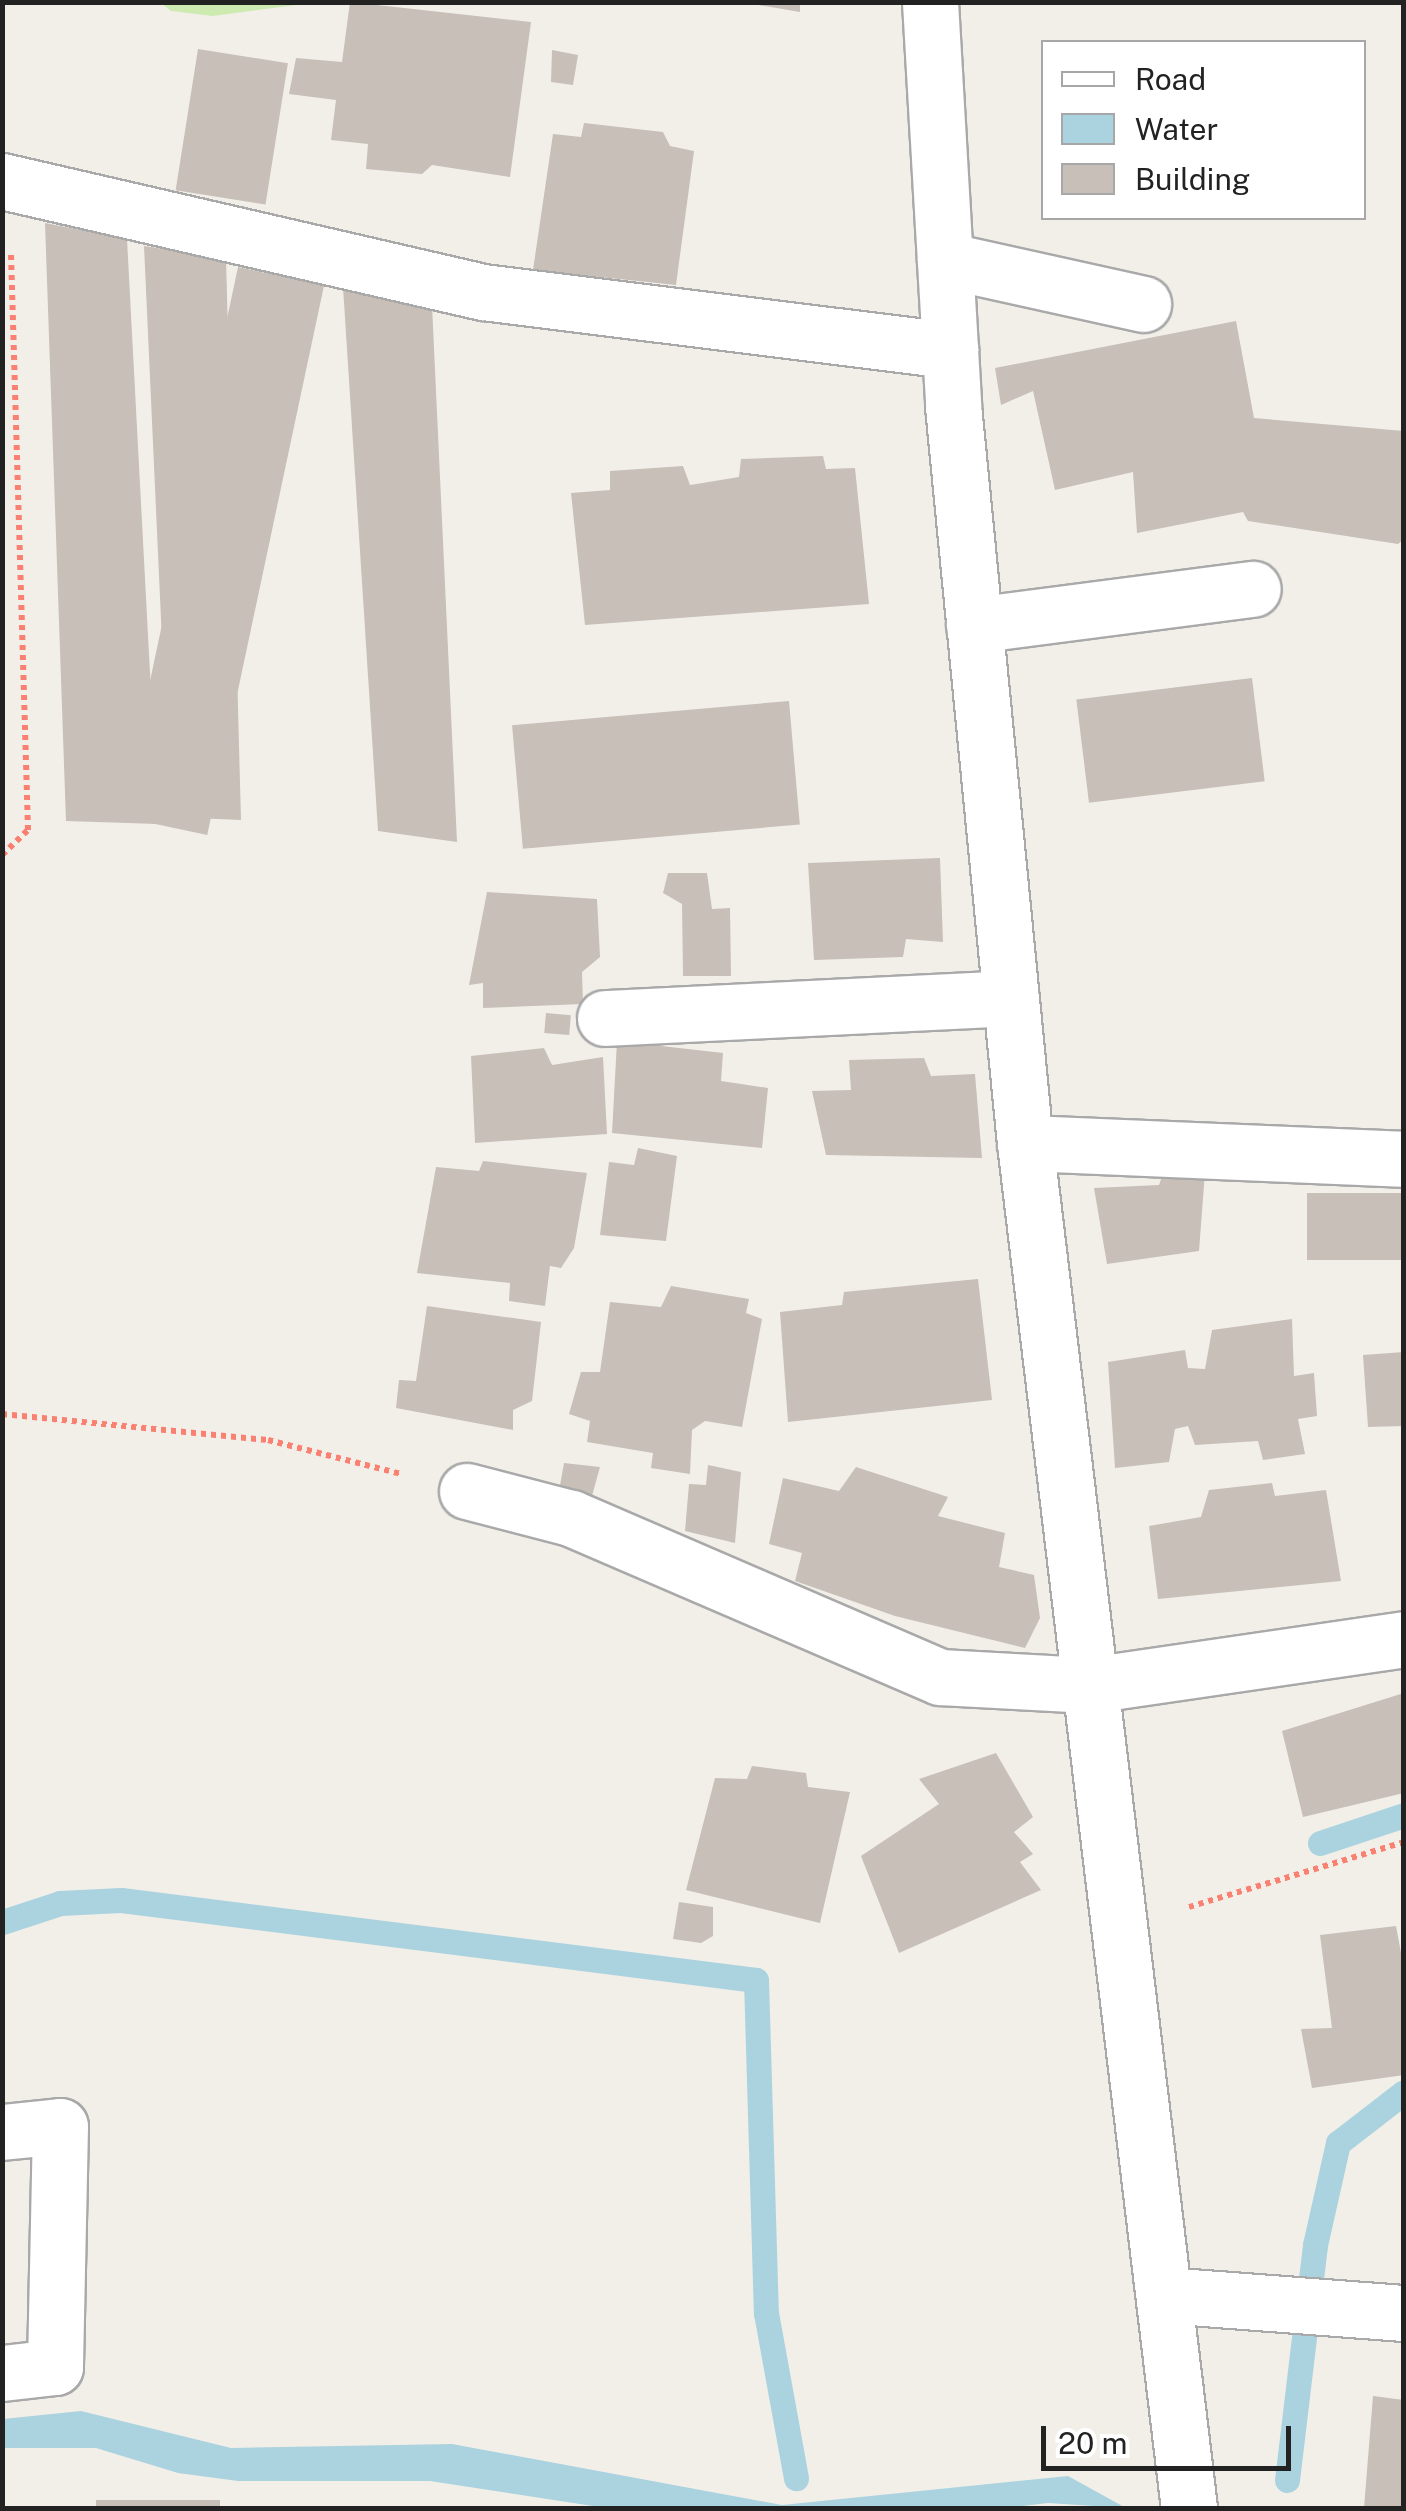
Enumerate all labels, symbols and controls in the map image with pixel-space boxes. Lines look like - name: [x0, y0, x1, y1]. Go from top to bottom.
- legend: [1041, 40, 1366, 220]
- text: Road: [1135, 61, 1206, 97]
- text: Water: [1135, 111, 1218, 147]
- text: Building: [1135, 161, 1250, 197]
- scale bar: [1046, 2406, 1296, 2468]
- text: 20 m: [1058, 2425, 1127, 2461]

